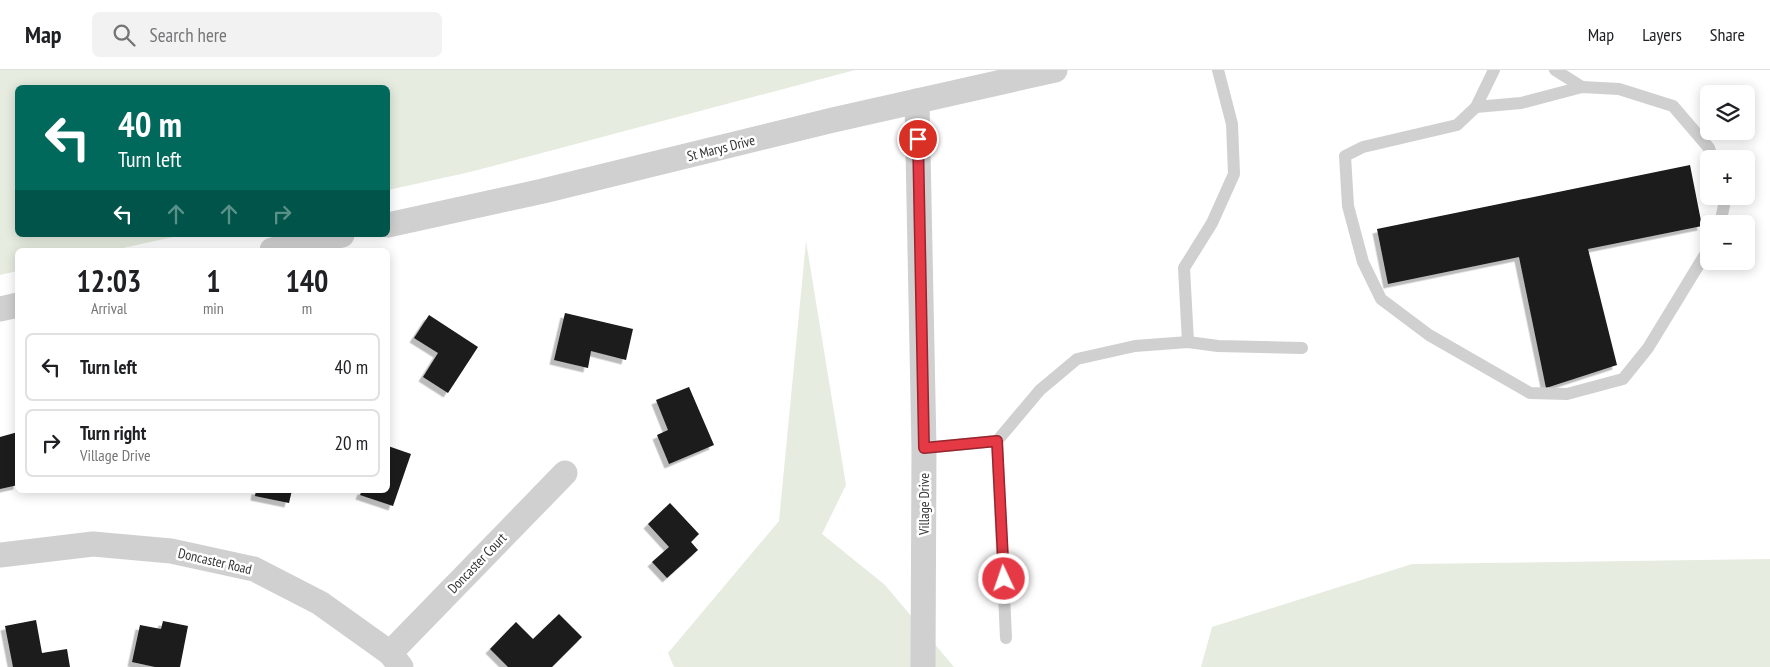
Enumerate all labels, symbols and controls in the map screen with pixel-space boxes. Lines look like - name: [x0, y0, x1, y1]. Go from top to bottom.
- search box: [92, 12, 442, 57]
- text: Map: [25, 19, 62, 50]
- icon: search: [110, 21, 138, 49]
- text: Search here: [150, 23, 227, 47]
- text: Map: [1588, 23, 1614, 46]
- text: Layers: [1642, 23, 1682, 46]
- text: Share: [1710, 23, 1745, 46]
- map controls: [1700, 85, 1755, 270]
- button: layers: [1700, 85, 1755, 140]
- text: 40 m: [118, 101, 182, 147]
- icon: left: [35, 105, 100, 170]
- pin: [897, 118, 939, 160]
- icon: arrive: [904, 125, 932, 153]
- street label: St Marys Drive: [685, 131, 757, 165]
- text: Turn left: [118, 145, 182, 173]
- button: +: [1700, 150, 1755, 205]
- icon: left: [109, 200, 137, 228]
- icon: ahead: [162, 200, 190, 228]
- icon: ahead: [215, 200, 243, 228]
- icon: right: [268, 200, 296, 228]
- button: −: [1700, 215, 1755, 270]
- text: 12:03: [77, 261, 141, 300]
- text: 1: [206, 261, 221, 300]
- text: 140: [285, 261, 328, 300]
- text: Arrival: [91, 298, 127, 318]
- text: min: [203, 298, 224, 318]
- text: m: [302, 298, 312, 318]
- icon: left: [37, 353, 65, 381]
- text: Turn left: [80, 355, 137, 379]
- text: 40 m: [335, 355, 368, 379]
- text: Turn right: [80, 421, 146, 445]
- icon: right: [37, 429, 65, 457]
- text: 20 m: [335, 431, 368, 455]
- text: Village Drive: [80, 445, 151, 465]
- street label: Village Drive: [915, 473, 933, 536]
- street label: Doncaster Court: [444, 529, 510, 597]
- street label: Doncaster Road: [176, 544, 254, 578]
- position arrow: [977, 552, 1029, 604]

